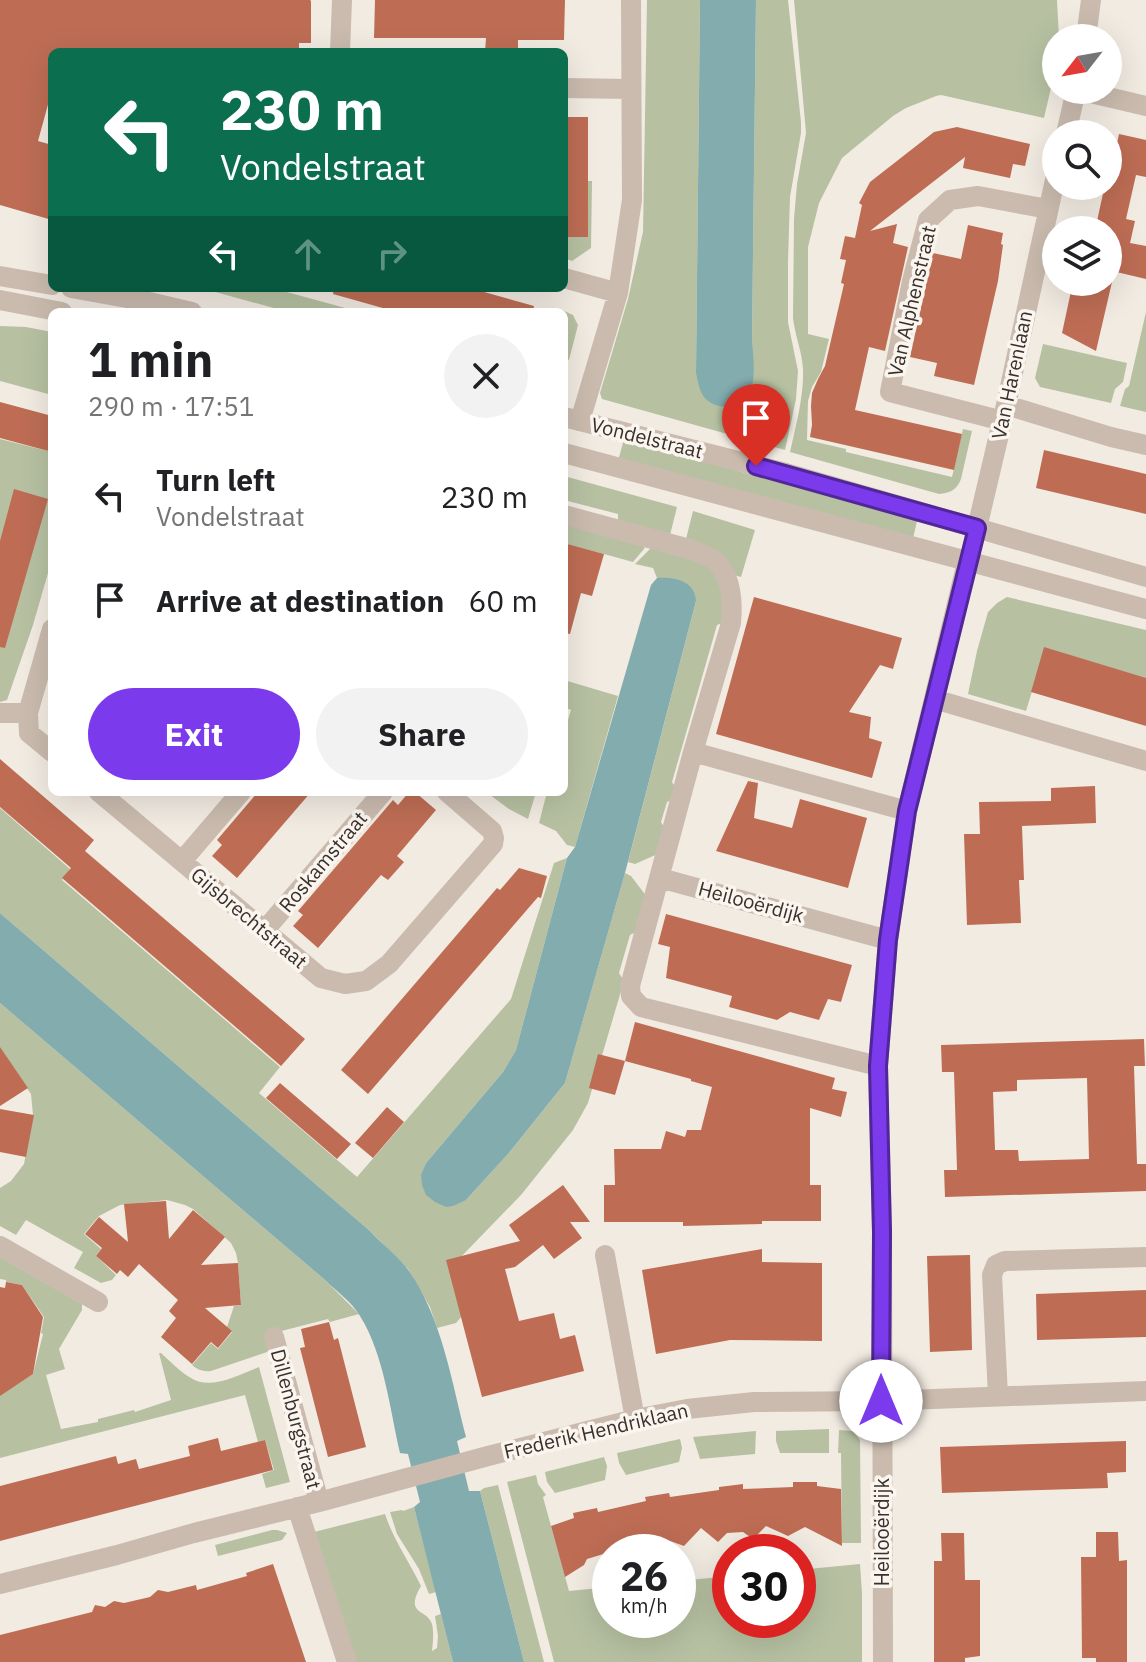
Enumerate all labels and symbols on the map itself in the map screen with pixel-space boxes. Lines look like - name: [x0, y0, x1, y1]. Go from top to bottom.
- north arrow: [1042, 24, 1122, 104]
- street label: Van Alphenstraat: [881, 223, 942, 379]
- street label: Van Harenlaan: [985, 308, 1038, 442]
- pin: [722, 384, 790, 466]
- street label: Vondelstraat: [588, 411, 706, 464]
- street label: Roskamstraat: [272, 805, 373, 918]
- street label: Gijsbrechtstraat: [185, 861, 313, 974]
- street label: Heilooërdijk: [695, 874, 807, 929]
- street label: Dillenburgstraat: [265, 1346, 328, 1492]
- position arrow: [839, 1359, 923, 1443]
- street label: Frederik Hendriklaan: [501, 1396, 691, 1465]
- street label: Heilooërdijk: [868, 1477, 895, 1586]
- speed limit sign: 30: [712, 1534, 816, 1638]

